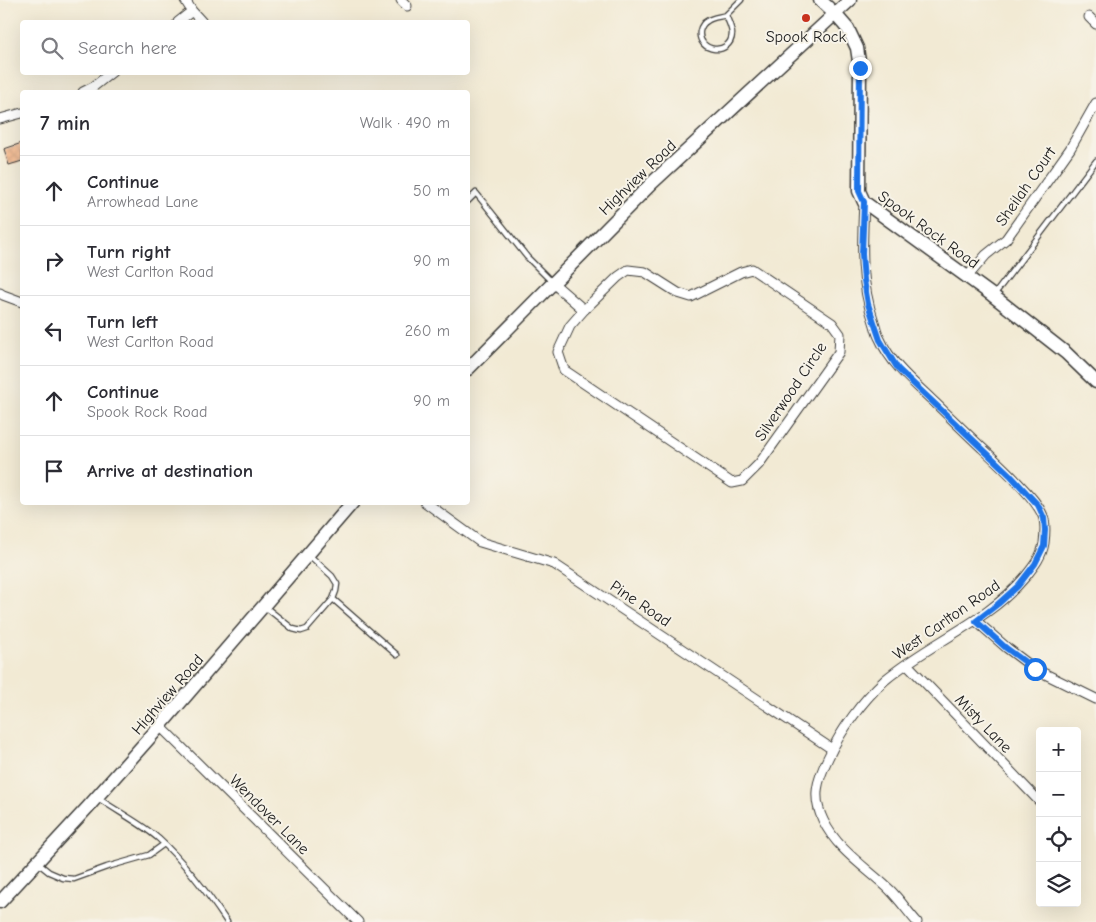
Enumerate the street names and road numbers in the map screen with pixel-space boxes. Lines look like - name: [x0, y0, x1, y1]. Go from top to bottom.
- street label: Highview Road: [595, 136, 680, 219]
- street label: Sheilah Court: [992, 143, 1060, 229]
- street label: Spook Rock Road: [874, 187, 982, 273]
- street label: Silverwood Circle: [751, 339, 831, 444]
- street label: West Carlton Road: [890, 576, 1004, 664]
- street label: Pine Road: [607, 577, 674, 631]
- street label: Highview Road: [128, 651, 207, 738]
- street label: Misty Lane: [951, 691, 1015, 756]
- street label: Wendover Lane: [226, 771, 313, 858]

